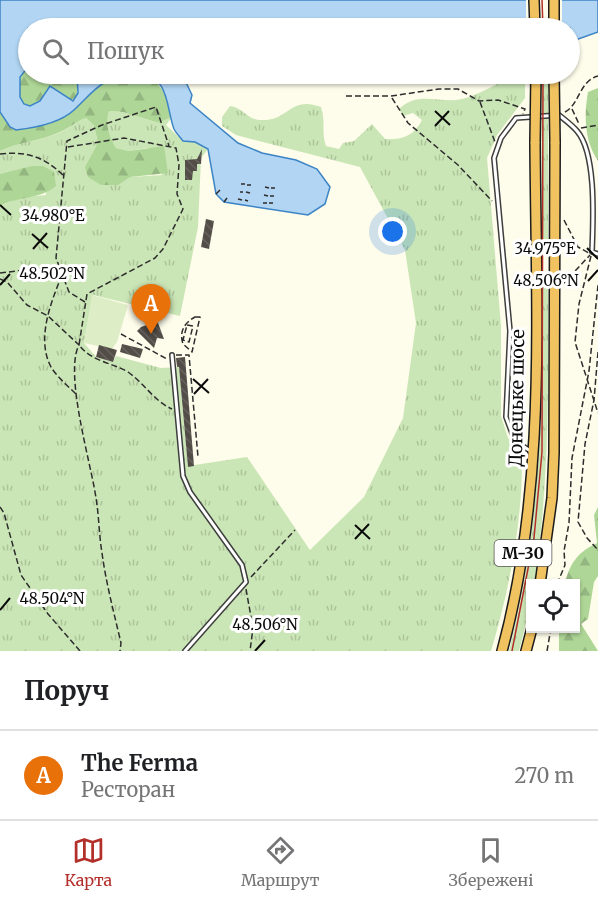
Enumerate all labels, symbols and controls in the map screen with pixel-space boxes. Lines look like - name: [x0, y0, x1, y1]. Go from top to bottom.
- search box: [18, 18, 580, 84]
- icon: search: [39, 35, 72, 68]
- text: Пошук: [87, 37, 164, 65]
- text: 34.980°E: [21, 206, 85, 225]
- your location: [378, 217, 407, 246]
- text: 34.975°E: [514, 239, 576, 258]
- text: 48.502°N: [19, 264, 85, 283]
- text: 48.506°N: [513, 271, 579, 290]
- pin: A: [132, 284, 170, 334]
- street label: Донецьке шосе: [504, 329, 529, 467]
- road number: М-30: [494, 540, 552, 566]
- map controls: [526, 579, 580, 633]
- button: locate: [526, 579, 580, 633]
- text: 48.504°N: [20, 589, 85, 608]
- text: 48.506°N: [232, 615, 298, 634]
- text: Поруч: [24, 674, 109, 707]
- text: The Ferma: [81, 749, 198, 777]
- text: A: [36, 763, 51, 788]
- text: 270 m: [514, 763, 574, 788]
- text: Ресторан: [81, 777, 175, 802]
- tab: Карта: [64, 834, 112, 890]
- tab: Маршрут: [241, 834, 319, 890]
- tab: Збережені: [448, 834, 534, 890]

